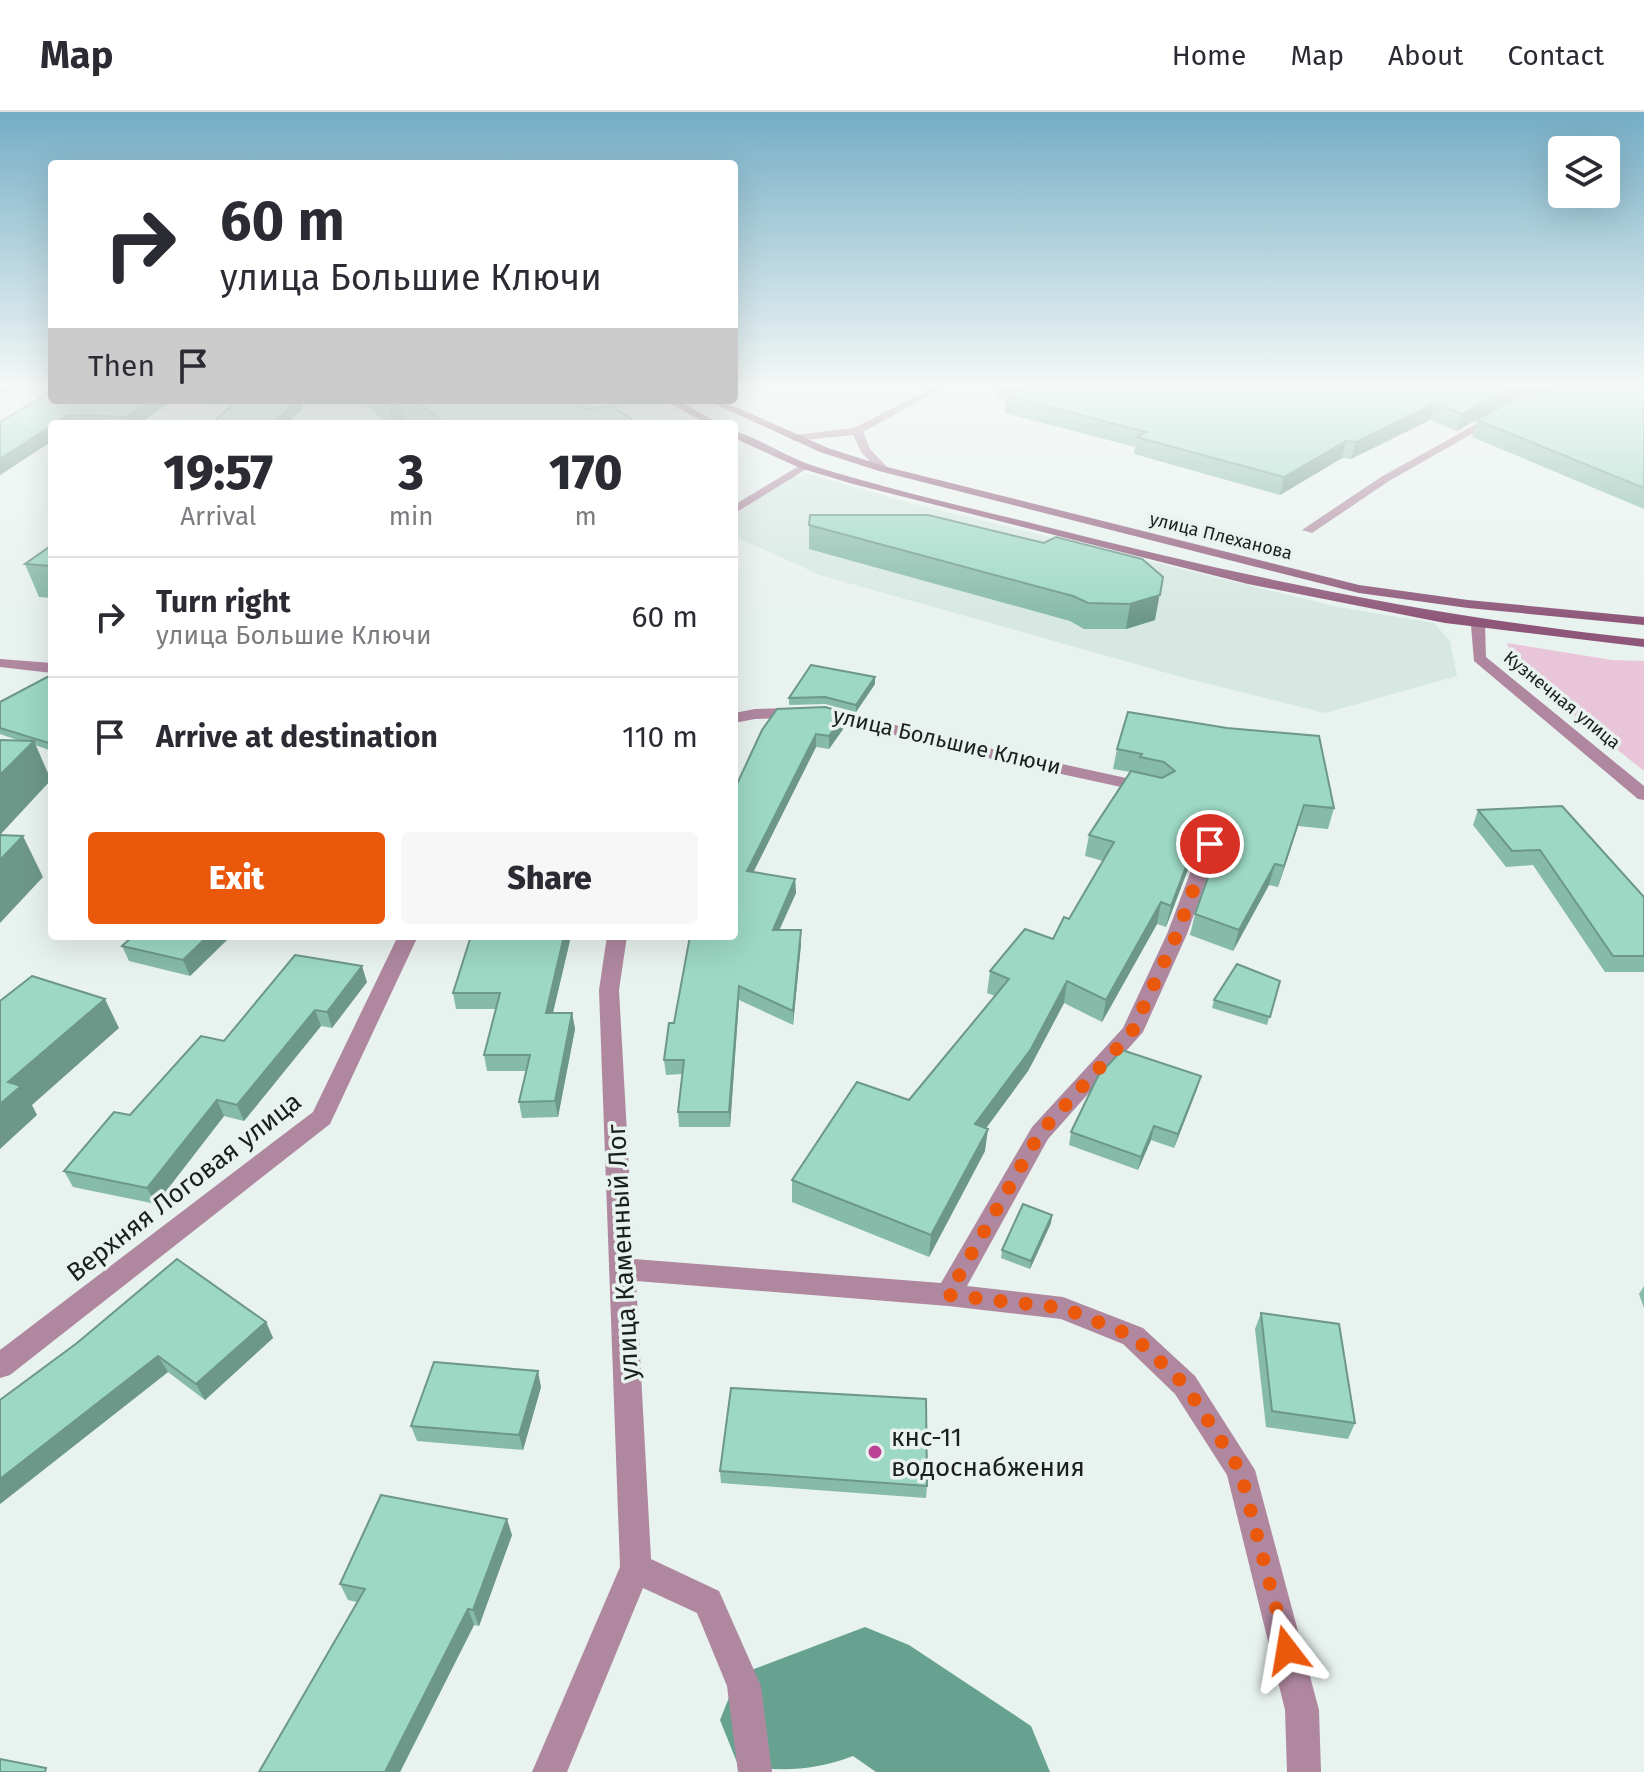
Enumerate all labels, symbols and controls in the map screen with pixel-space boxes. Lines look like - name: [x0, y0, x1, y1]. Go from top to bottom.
- text: Map: [40, 32, 113, 78]
- text: Home: [1172, 39, 1246, 72]
- text: Map: [1290, 39, 1344, 72]
- text: About: [1388, 39, 1463, 72]
- text: Contact: [1507, 39, 1604, 72]
- map controls: [1548, 136, 1620, 208]
- button: layers: [1548, 136, 1620, 208]
- text: 60 m: [220, 188, 345, 255]
- icon: right: [88, 192, 192, 296]
- text: улица Большие Ключи: [220, 256, 602, 300]
- icon: arrive: [171, 344, 215, 388]
- text: Then: [88, 348, 155, 384]
- text: 19:57: [163, 444, 273, 502]
- text: 3: [398, 444, 424, 502]
- text: 170: [549, 444, 623, 502]
- text: Arrival: [180, 501, 256, 532]
- text: min: [389, 501, 433, 532]
- text: m: [575, 501, 597, 532]
- street label: улица Плеханова: [1147, 508, 1295, 564]
- text: Turn right: [156, 584, 291, 620]
- icon: right: [88, 595, 132, 639]
- text: 60 m: [632, 599, 698, 635]
- text: улица Большие Ключи: [156, 620, 432, 651]
- street label: Кузнечная улица: [1499, 646, 1625, 754]
- street label: улица Большие Ключи: [830, 702, 1064, 780]
- icon: arrive: [88, 715, 132, 759]
- text: Arrive at destination: [156, 719, 438, 755]
- text: 110 m: [622, 719, 698, 755]
- pin: [1176, 810, 1244, 878]
- icon: arrive: [1188, 822, 1232, 866]
- button: Exit: [88, 832, 385, 924]
- button: Share: [401, 832, 698, 924]
- street label: Верхняя Логовая улица: [61, 1086, 307, 1288]
- street label: улица Каменный Лог: [601, 1122, 645, 1381]
- place label: кнс-11 водоснабжения: [891, 1422, 1085, 1483]
- marker: кнс-11 водоснабжения: [866, 1443, 884, 1461]
- position arrow: [1245, 1608, 1329, 1692]

